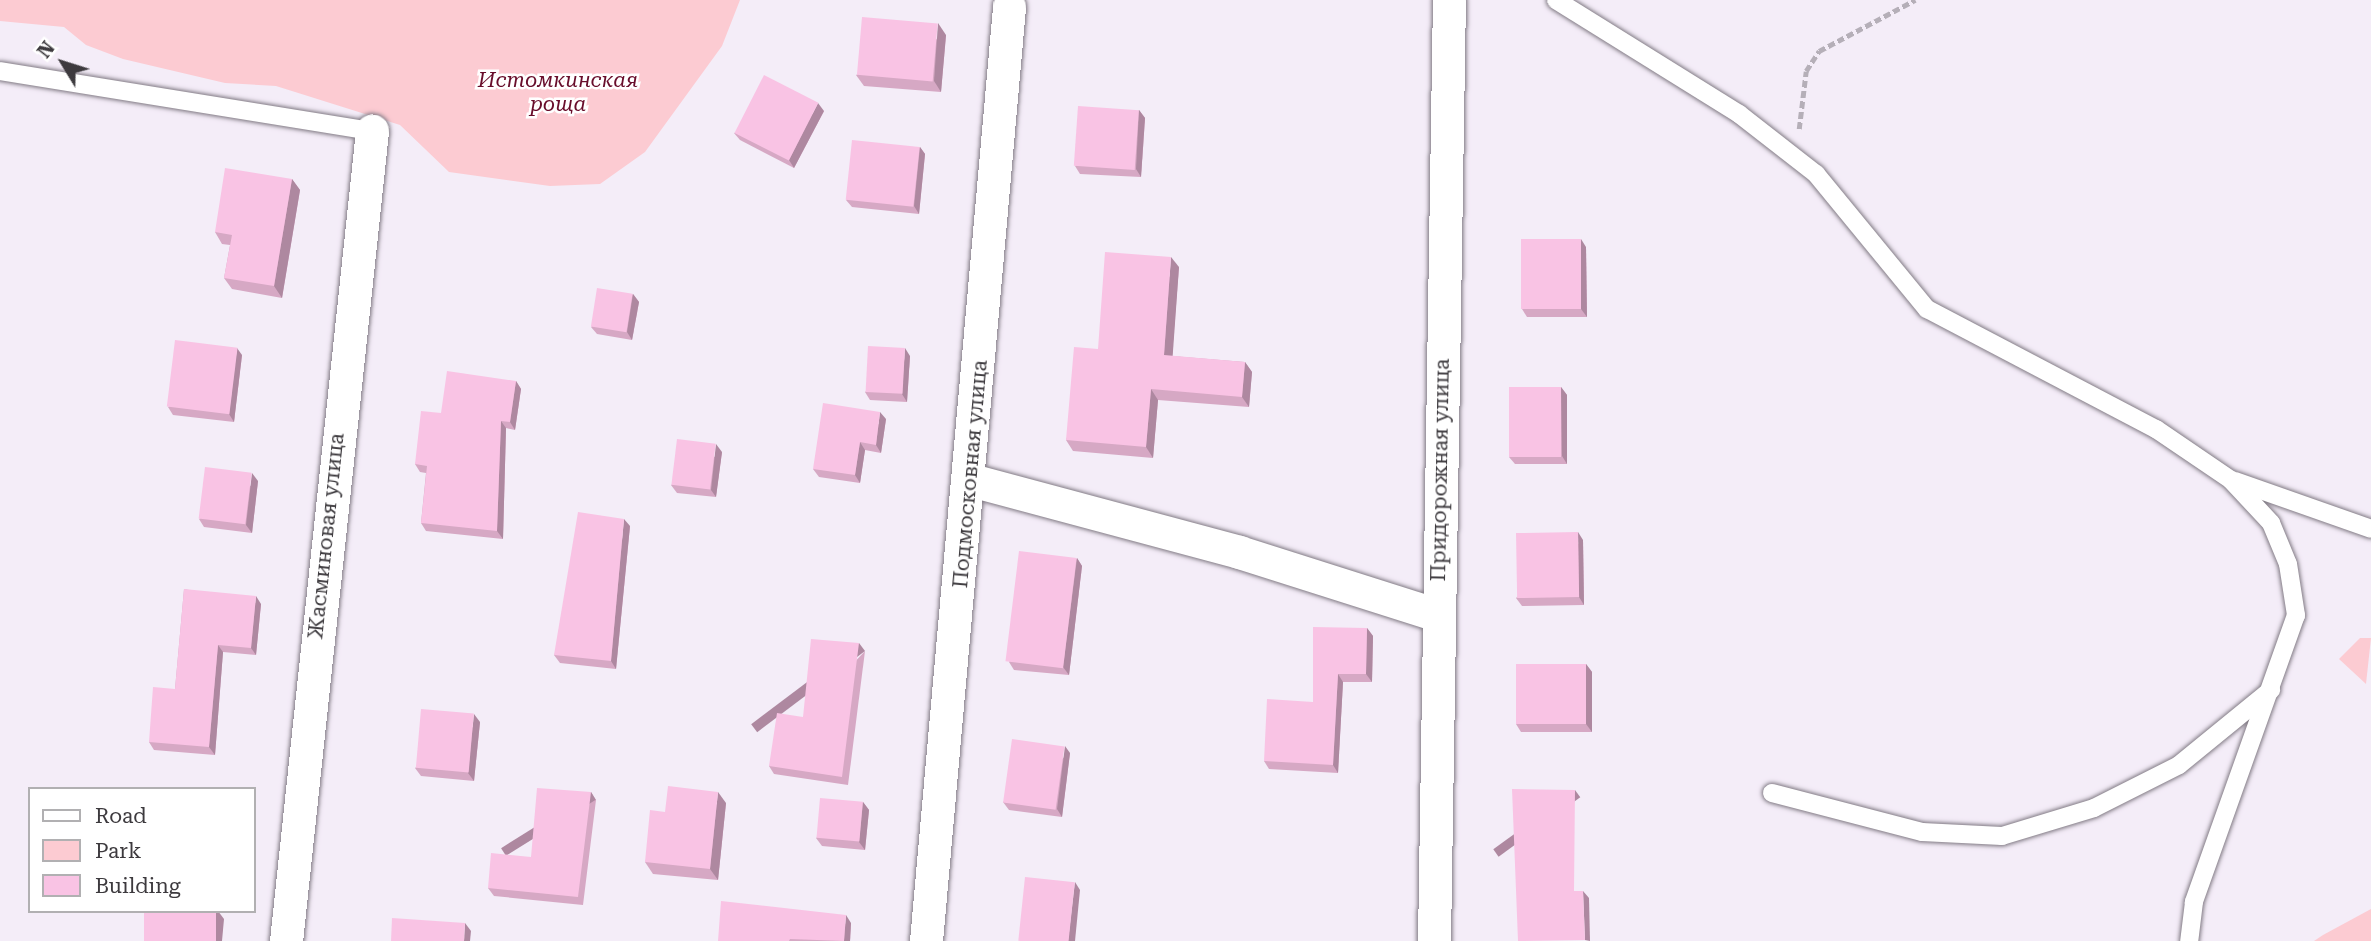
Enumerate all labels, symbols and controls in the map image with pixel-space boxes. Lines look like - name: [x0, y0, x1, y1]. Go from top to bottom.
- north arrow: [28, 28, 98, 98]
- text: N: [32, 37, 60, 63]
- park label: Истомкинская роща: [478, 67, 638, 117]
- street label: Придорожная улица: [1425, 358, 1455, 582]
- street label: Подмосковная улица: [947, 359, 993, 589]
- street label: Жасминовая улица: [303, 432, 349, 640]
- legend: [28, 787, 256, 913]
- text: Road: [95, 804, 147, 828]
- text: Park: [95, 839, 141, 863]
- text: Building: [95, 874, 181, 898]

